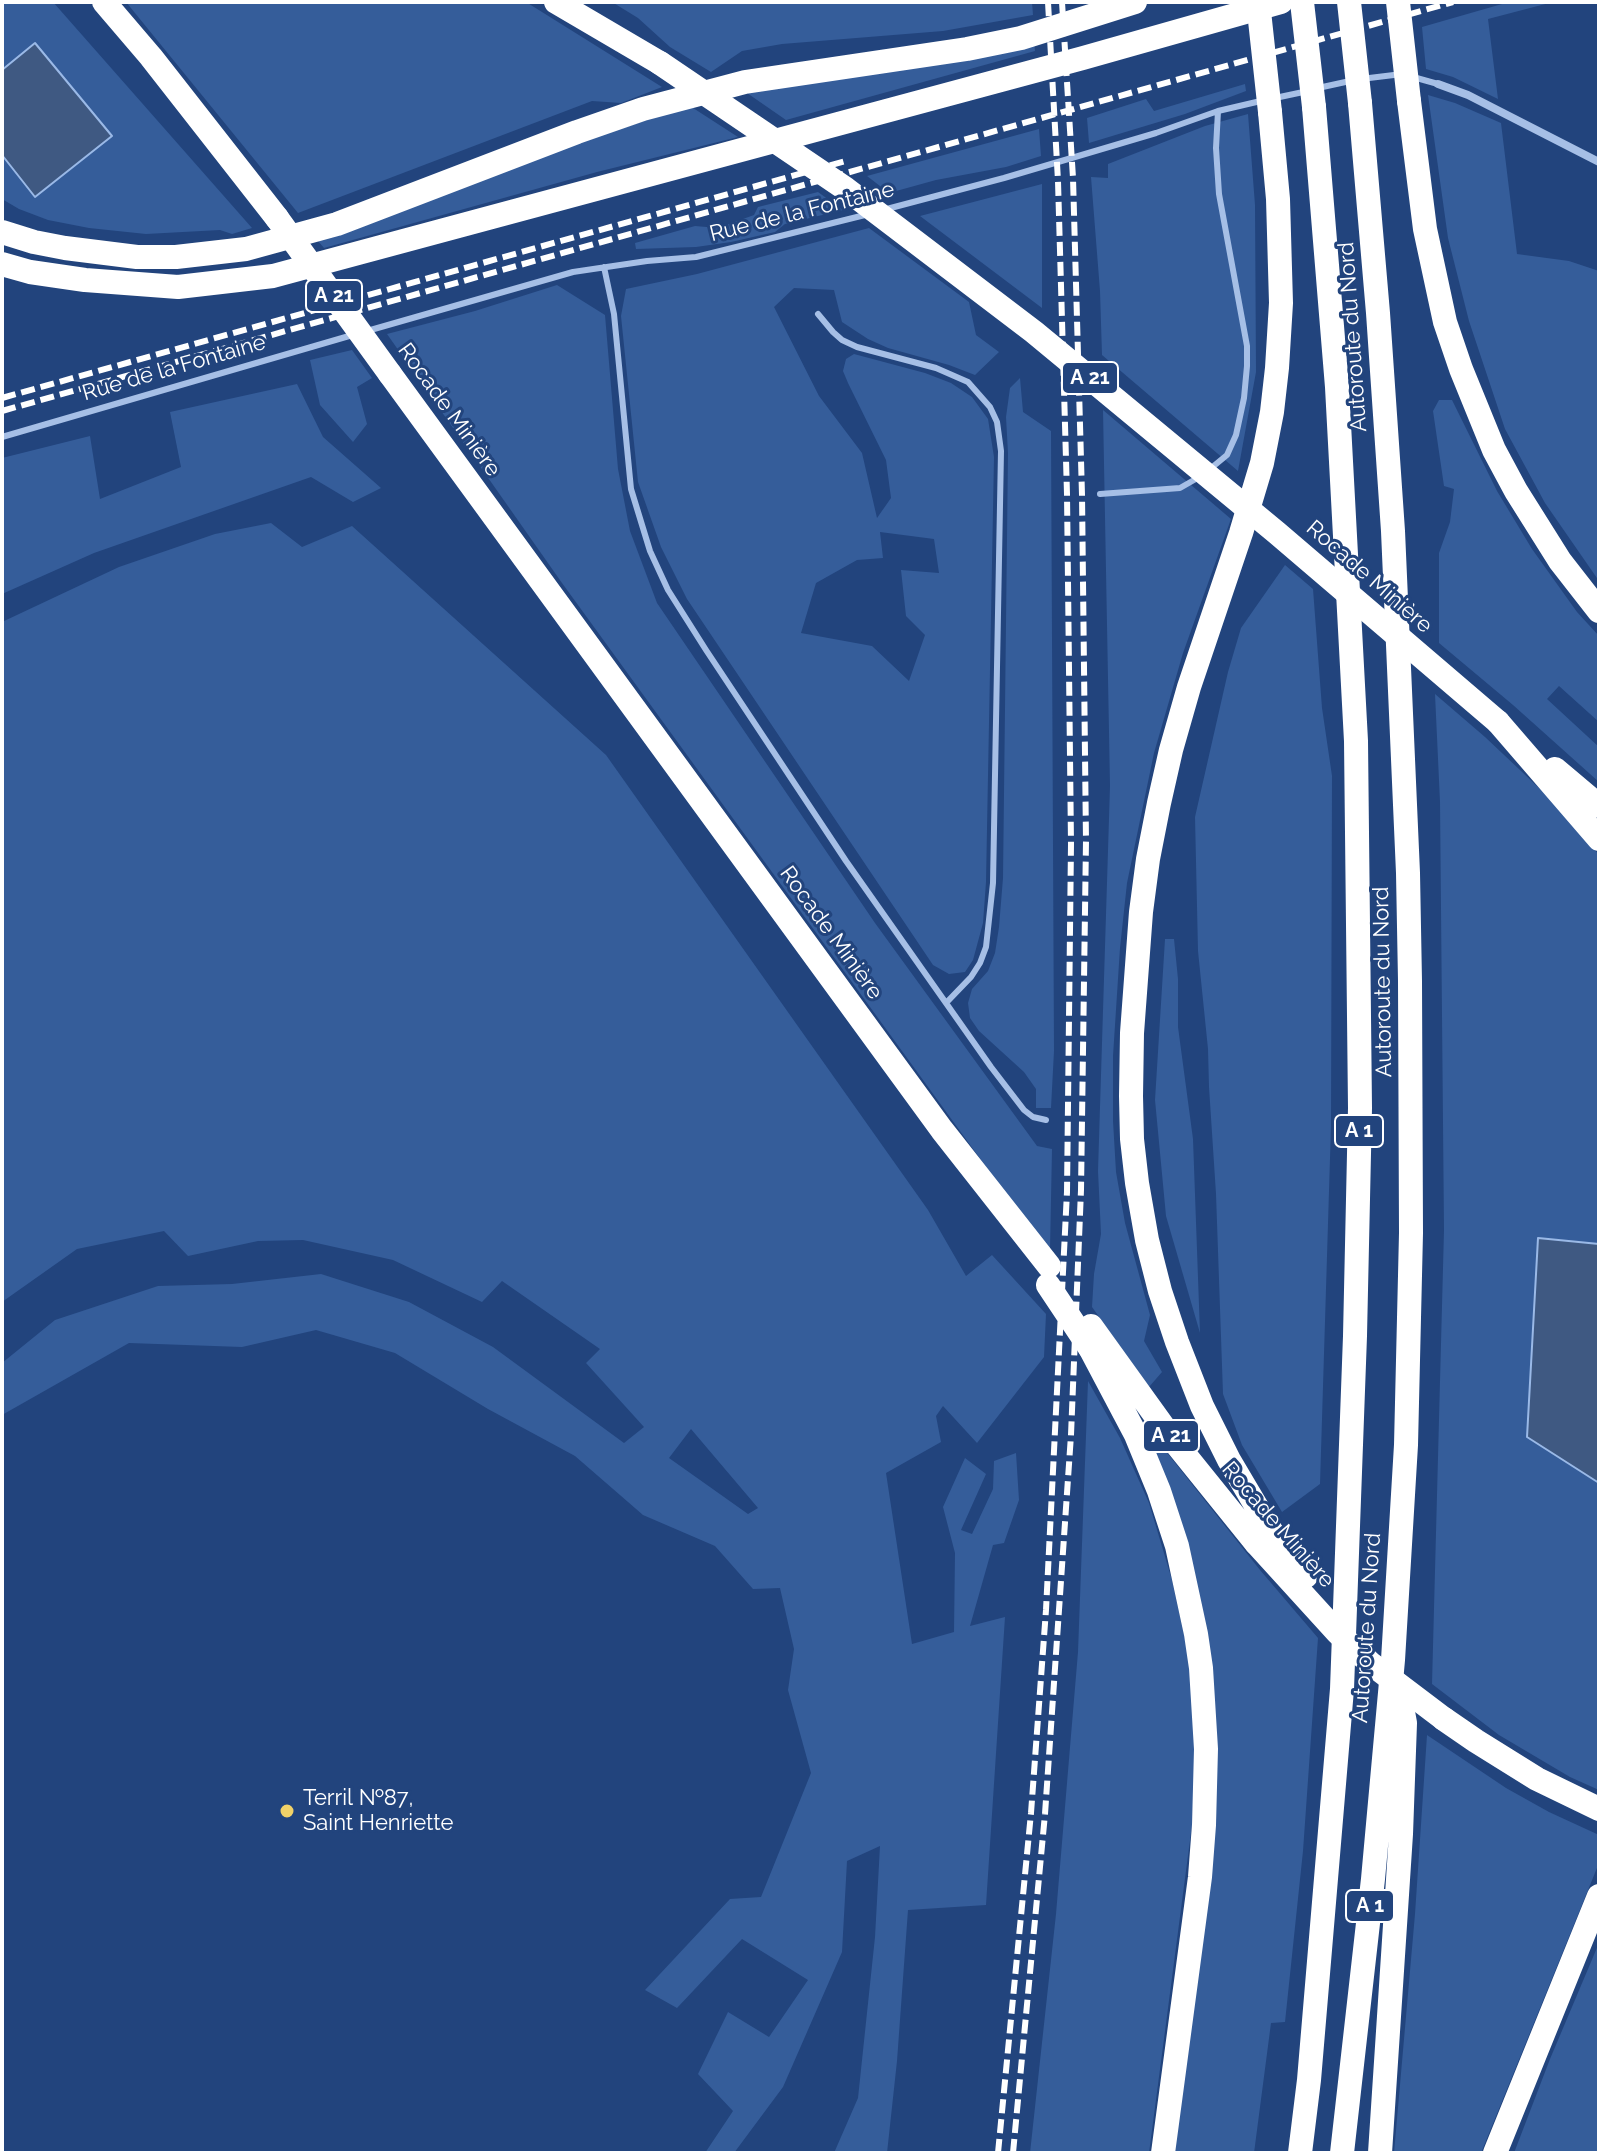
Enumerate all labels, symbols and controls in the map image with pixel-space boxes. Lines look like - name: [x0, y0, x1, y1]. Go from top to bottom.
- street label: Rue de la Fontaine: [707, 176, 897, 248]
- street label: Autoroute du Nord: [1333, 241, 1373, 433]
- road number: A 21: [306, 280, 362, 312]
- street label: Rue de la Fontaine: [79, 329, 269, 407]
- street label: Rocade Minière: [392, 338, 506, 482]
- road number: A 21: [1062, 362, 1118, 394]
- street label: Rocade Minière: [1301, 515, 1437, 639]
- street label: Rocade Minière: [774, 861, 888, 1005]
- street label: Autoroute du Nord: [1368, 887, 1398, 1077]
- road number: A 1: [1335, 1115, 1383, 1147]
- road number: A 21: [1143, 1420, 1199, 1452]
- street label: Rocade Minière: [1216, 1457, 1340, 1593]
- street label: Autoroute du Nord: [1347, 1532, 1387, 1724]
- place label: Terril №87, Saint Henriette: [303, 1785, 453, 1836]
- marker: Terril №87, Saint Henriette: [278, 1802, 296, 1820]
- road number: A 1: [1346, 1890, 1394, 1922]

